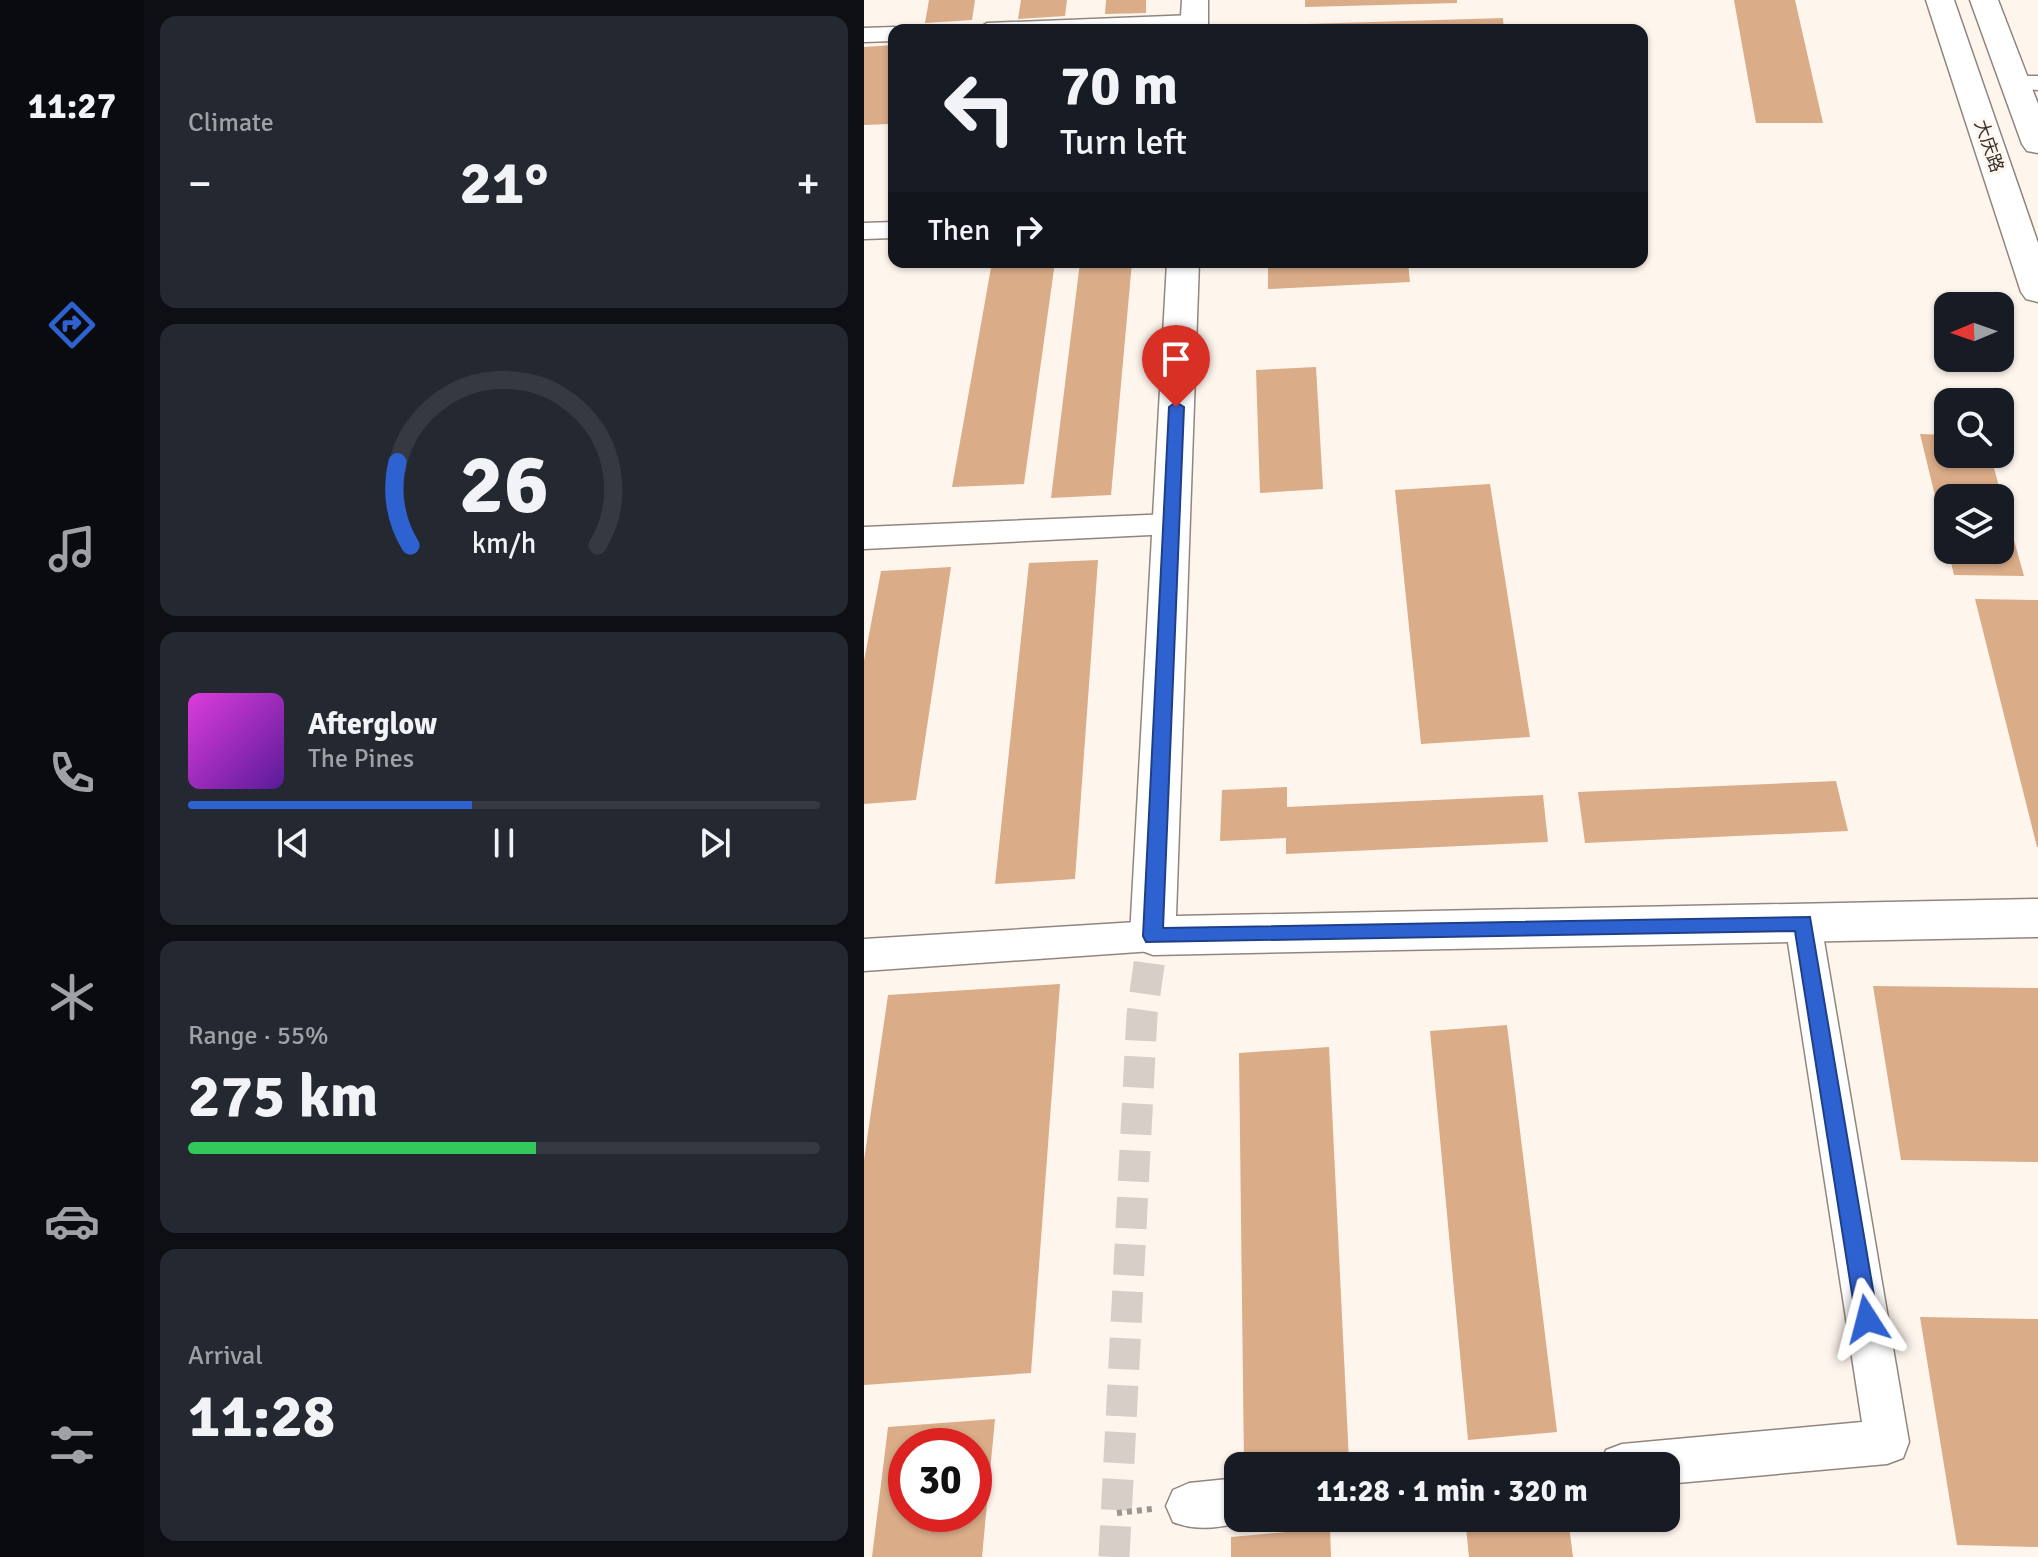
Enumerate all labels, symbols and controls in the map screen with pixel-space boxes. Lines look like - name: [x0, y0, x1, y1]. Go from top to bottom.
- text: 70 m: [1060, 51, 1178, 120]
- icon: left: [928, 56, 1032, 160]
- text: 11:27: [28, 84, 116, 129]
- text: Climate: [188, 107, 274, 139]
- street label: 大庆路: [1970, 117, 2008, 175]
- text: Turn left: [1060, 120, 1187, 165]
- text: 21°: [460, 147, 548, 221]
- text: −: [188, 157, 212, 211]
- text: +: [796, 157, 820, 211]
- icon: right: [1006, 208, 1050, 252]
- text: Then: [928, 212, 990, 249]
- north arrow: [1934, 292, 2014, 372]
- map controls: [1934, 292, 2014, 564]
- icon: directions: [44, 297, 100, 353]
- pin: [1142, 325, 1210, 407]
- icon: arrive: [1154, 337, 1198, 381]
- button: search: [1934, 388, 2014, 468]
- text: 26: [459, 434, 549, 536]
- button: layers: [1934, 484, 2014, 564]
- icon: music: [44, 521, 100, 577]
- text: km/h: [472, 526, 536, 561]
- text: Afterglow: [308, 706, 437, 743]
- text: The Pines: [308, 743, 414, 775]
- icon: phone: [44, 745, 100, 801]
- icon: previous: [271, 821, 315, 865]
- icon: pause: [482, 821, 526, 865]
- icon: next: [693, 821, 737, 865]
- icon: climate: [44, 969, 100, 1025]
- text: Range · 55%: [188, 1020, 329, 1052]
- text: 275 km: [188, 1060, 378, 1134]
- icon: car: [44, 1193, 100, 1249]
- position arrow: [1825, 1277, 1909, 1361]
- text: Arrival: [188, 1340, 263, 1372]
- text: 11:28: [188, 1380, 335, 1454]
- icon: filters: [44, 1417, 100, 1473]
- speed limit sign: 30: [888, 1428, 992, 1532]
- text: 11:28 · 1 min · 320 m: [1316, 1473, 1588, 1510]

